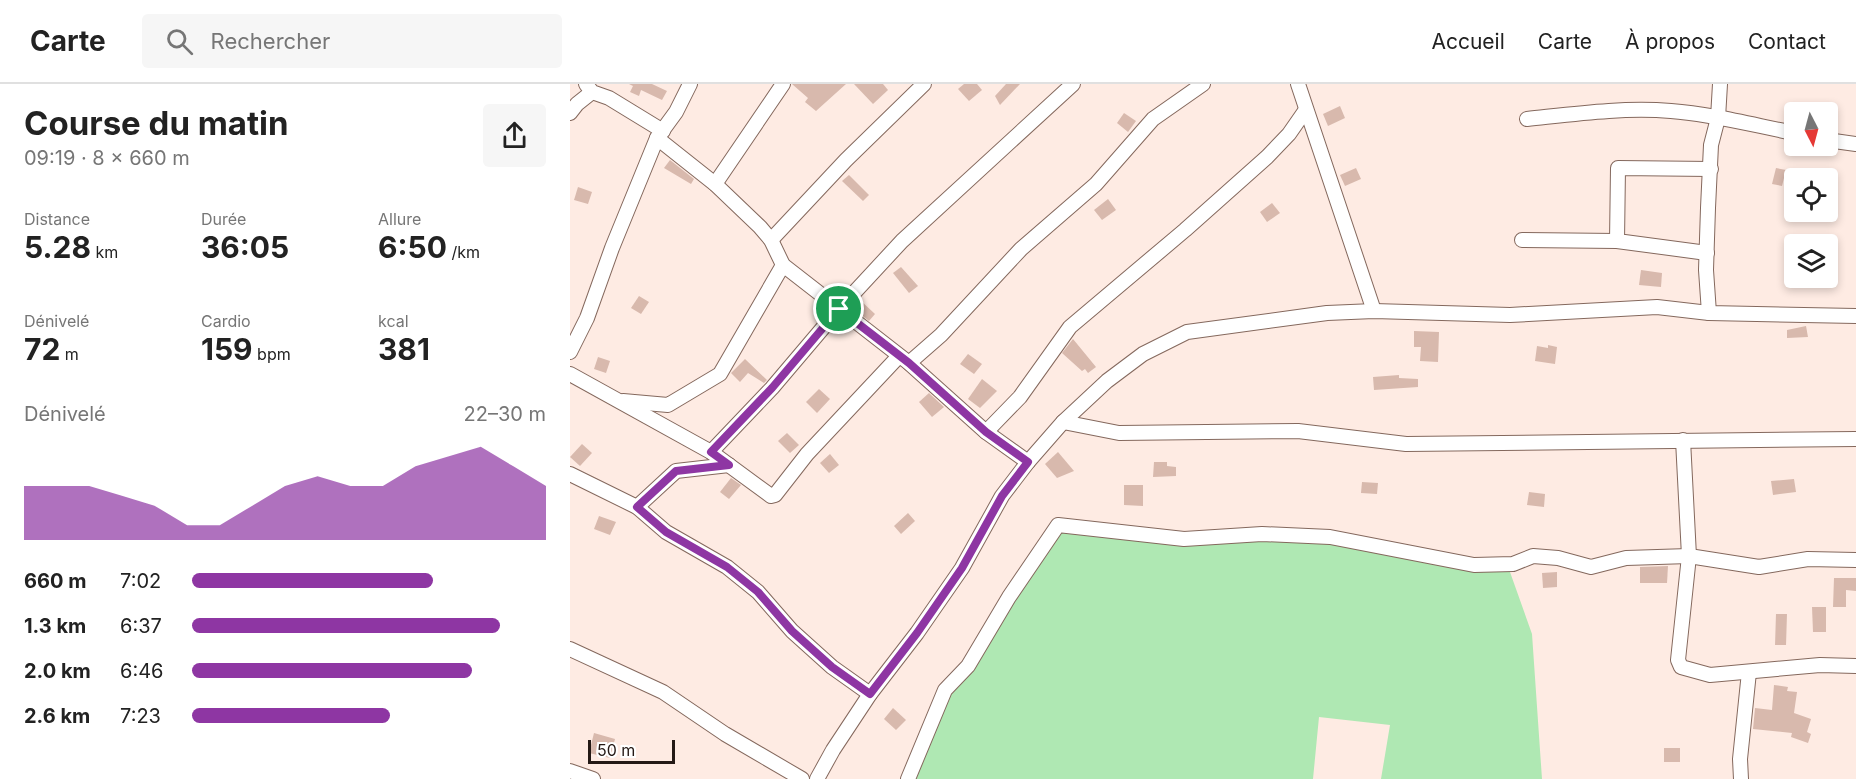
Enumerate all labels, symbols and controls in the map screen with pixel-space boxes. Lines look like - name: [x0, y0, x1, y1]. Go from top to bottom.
- search box: [142, 14, 562, 68]
- text: Carte: [30, 24, 106, 58]
- icon: search: [163, 25, 196, 58]
- text: Rechercher: [211, 28, 330, 54]
- text: Accueil: [1431, 29, 1505, 54]
- text: Carte: [1538, 29, 1592, 54]
- text: À propos: [1625, 29, 1715, 54]
- text: Contact: [1748, 29, 1826, 54]
- north arrow: [1784, 102, 1838, 156]
- map controls: [1784, 102, 1838, 288]
- text: Course du matin: [24, 103, 289, 143]
- button: share: [483, 104, 546, 167]
- text: 09:19 · 8 × 660 m: [24, 146, 190, 170]
- button: locate: [1784, 168, 1838, 222]
- text: Distance: [24, 209, 90, 229]
- text: Durée: [201, 209, 246, 229]
- text: Allure: [378, 209, 421, 229]
- text: 5.28: [24, 229, 91, 265]
- text: 36:05: [201, 229, 289, 265]
- text: 6:50: [378, 229, 447, 265]
- button: layers: [1784, 234, 1838, 288]
- text: km: [91, 242, 118, 262]
- text: /km: [447, 242, 480, 262]
- pin: [813, 283, 864, 334]
- icon: arrive: [822, 292, 855, 325]
- text: Dénivelé: [24, 311, 89, 331]
- text: Cardio: [201, 311, 251, 331]
- text: kcal: [378, 311, 409, 331]
- text: 72: [24, 331, 60, 367]
- text: 159: [201, 331, 253, 367]
- text: 381: [378, 331, 430, 367]
- text: m: [60, 344, 79, 364]
- text: bpm: [253, 344, 291, 364]
- text: Dénivelé: [24, 402, 106, 426]
- text: 22–30 m: [463, 402, 546, 426]
- text: 660 m: [24, 569, 86, 593]
- text: 7:02: [120, 569, 161, 593]
- text: 1.3 km: [24, 614, 86, 638]
- text: 6:37: [120, 614, 162, 638]
- text: 2.0 km: [24, 659, 91, 683]
- text: 6:46: [120, 659, 164, 683]
- text: 2.6 km: [24, 704, 90, 728]
- text: 7:23: [120, 704, 161, 728]
- scale bar: [588, 737, 675, 764]
- text: 50 m: [597, 740, 635, 760]

